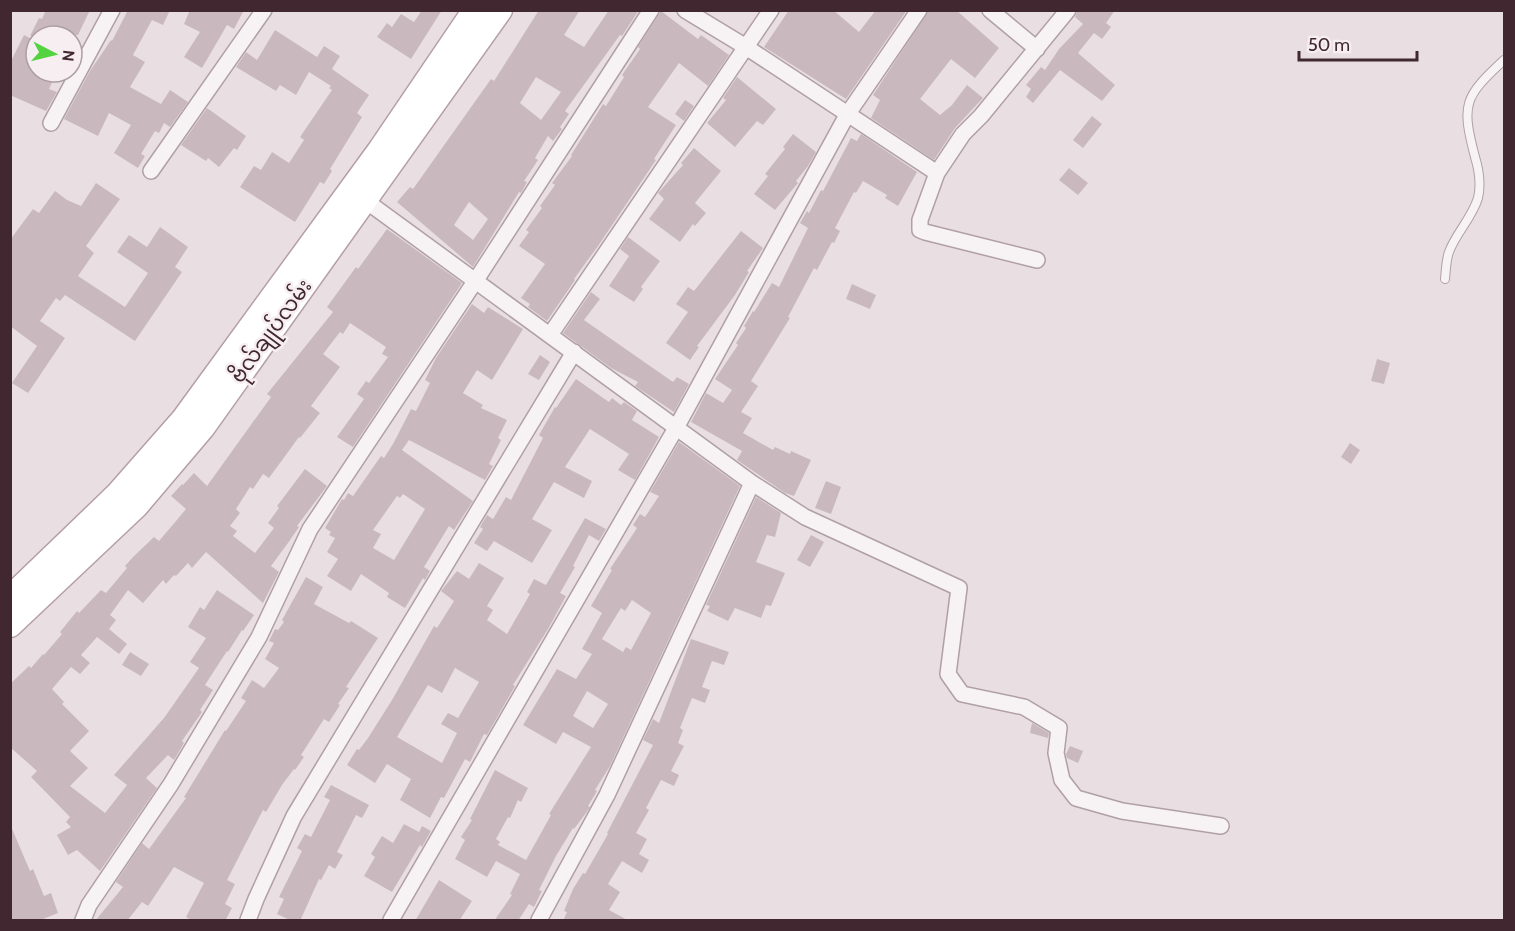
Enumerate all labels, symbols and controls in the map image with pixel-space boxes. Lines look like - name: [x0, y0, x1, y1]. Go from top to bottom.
- north arrow: [24, 24, 84, 84]
- scale bar: [1299, 24, 1418, 62]
- text: 50 m: [1308, 34, 1350, 56]
- text: N: [58, 49, 79, 63]
- street label: ဗိုလ်ချုပ်လမ်း: [222, 272, 321, 391]

